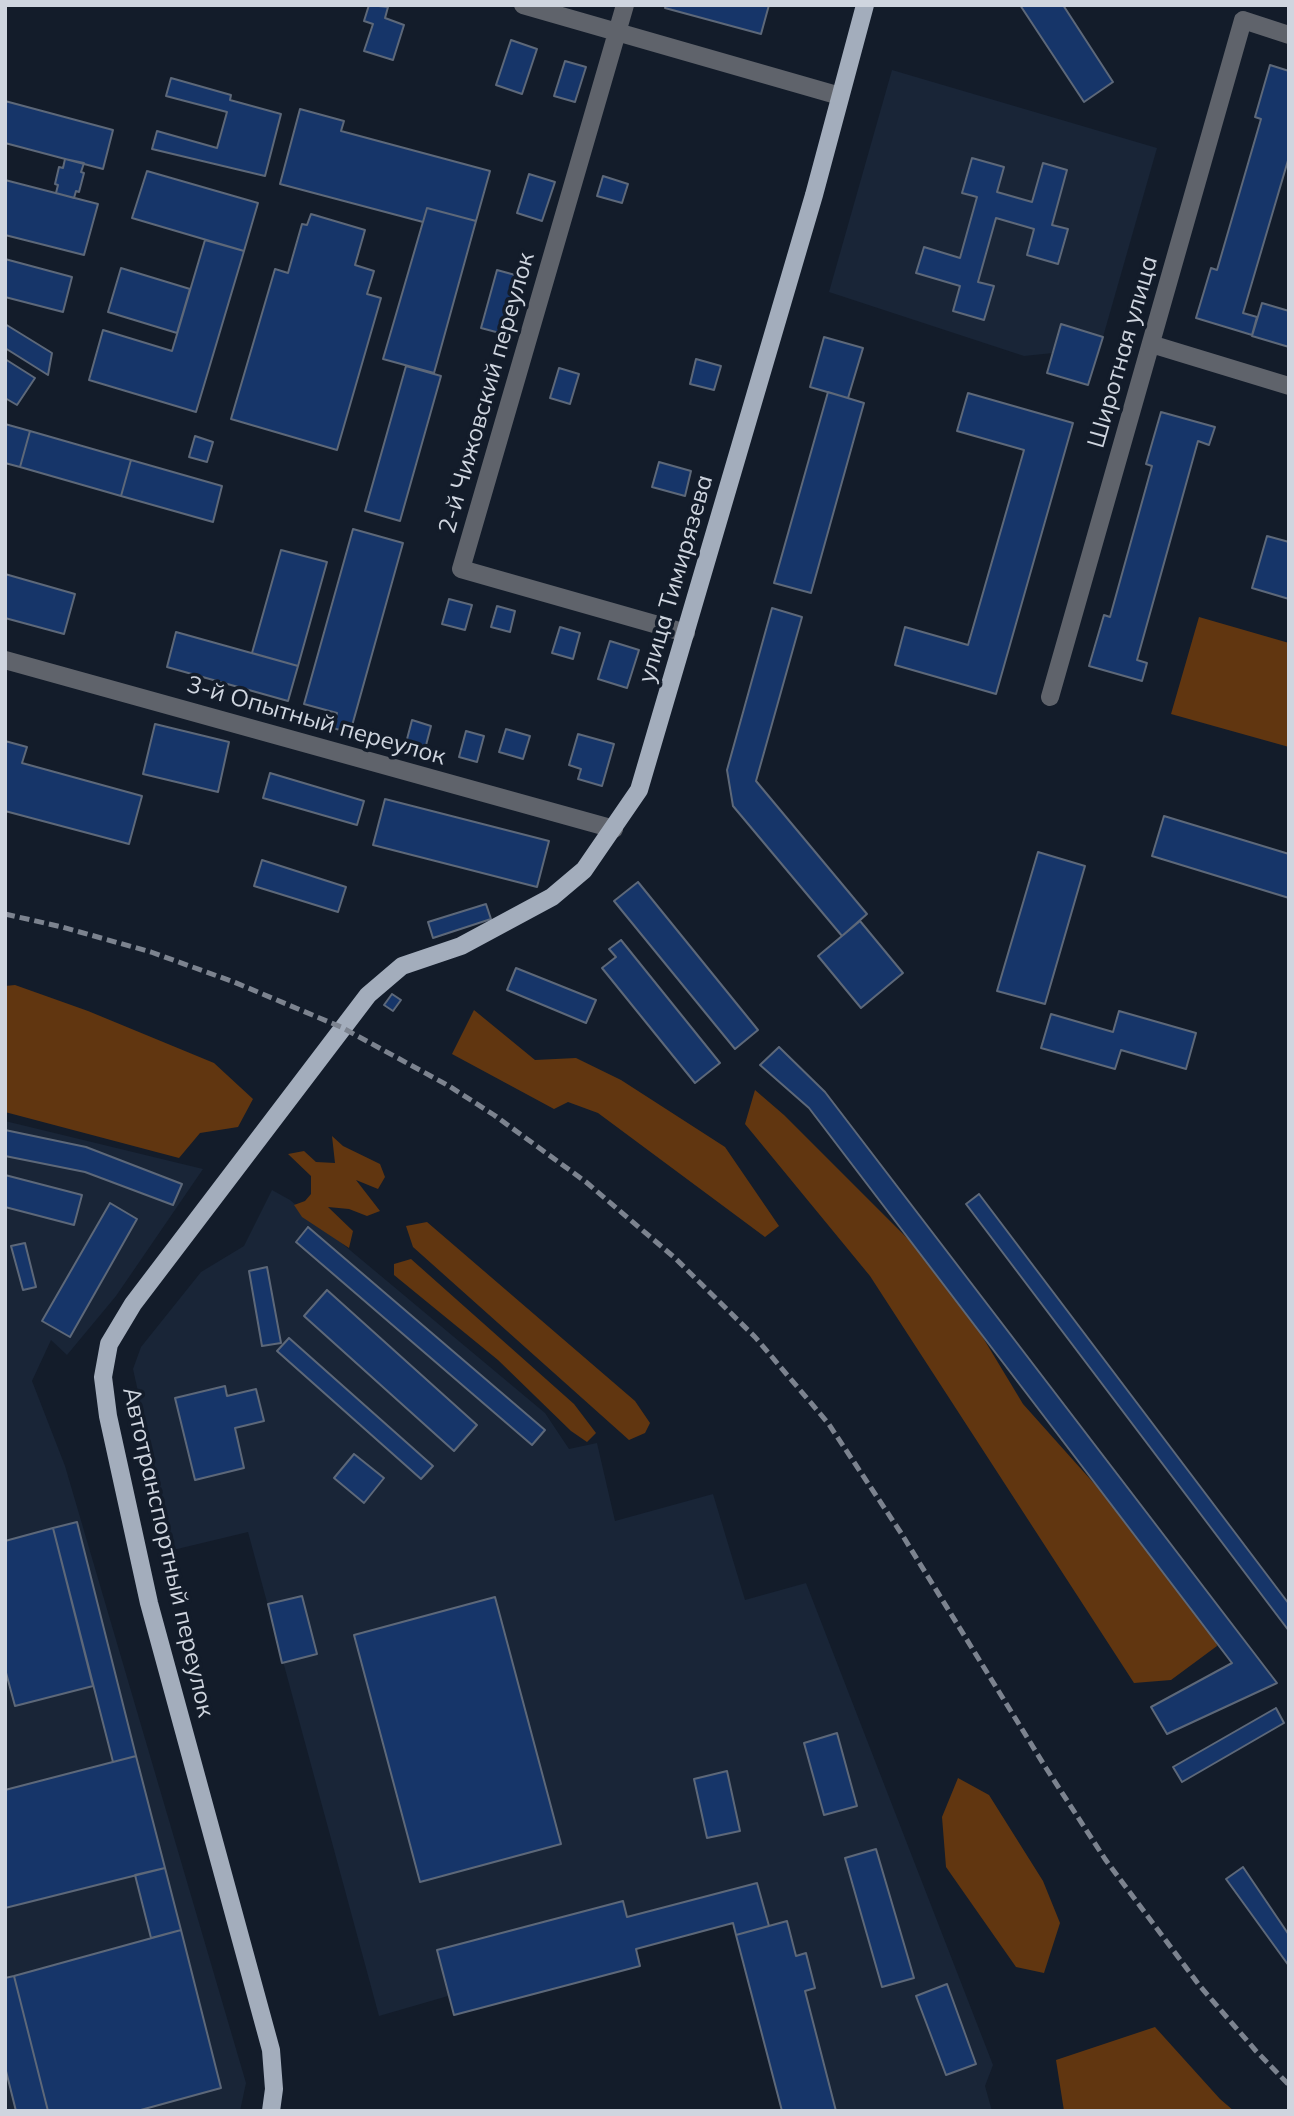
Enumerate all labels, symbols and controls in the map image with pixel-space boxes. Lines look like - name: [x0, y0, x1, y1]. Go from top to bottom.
- street label: 2-й Чижовский переулок: [433, 249, 541, 537]
- street label: Широтная улица: [1082, 253, 1164, 451]
- street label: улица Тимирязева: [633, 472, 719, 686]
- street label: 3-й Опытный переулок: [183, 670, 449, 772]
- street label: Автотранспортный переулок: [116, 1384, 220, 1720]

